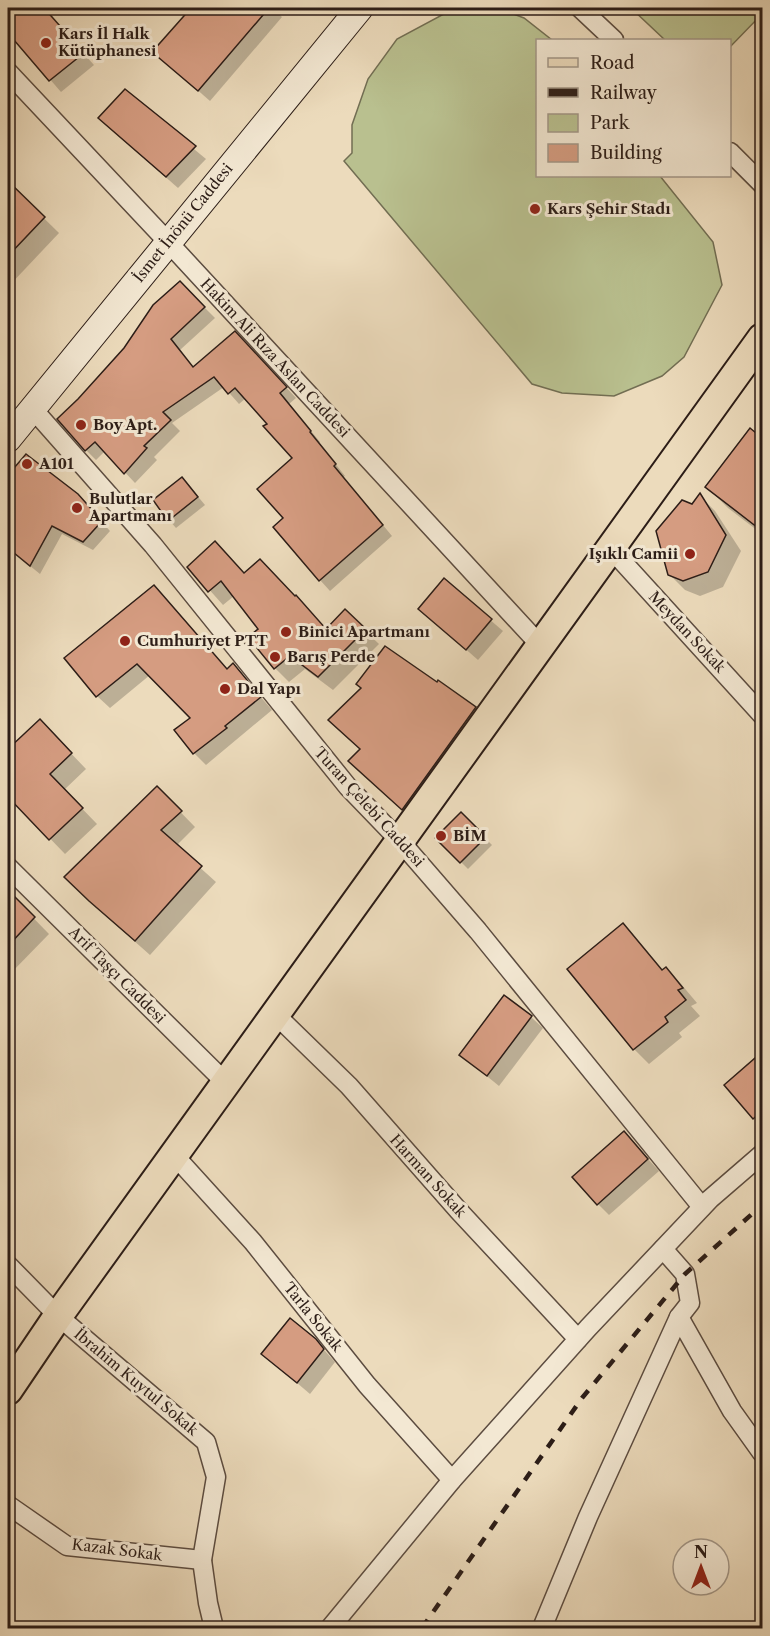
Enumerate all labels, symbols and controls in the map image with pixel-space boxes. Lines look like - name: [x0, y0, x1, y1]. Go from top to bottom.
- place label: Kars İl Halk Kütüphanesi: [58, 24, 157, 60]
- marker: Kars İl Halk Kütüphanesi: [39, 36, 53, 50]
- legend: [536, 39, 731, 177]
- text: Road: [590, 52, 635, 74]
- text: Railway: [590, 82, 658, 104]
- text: Park: [590, 112, 631, 134]
- text: Building: [590, 142, 662, 164]
- street label: İsmet İnönü Caddesi: [129, 159, 237, 286]
- place label: Kars Şehir Stadı: [547, 199, 671, 218]
- marker: Kars Şehir Stadı: [528, 202, 542, 216]
- street label: Hakim Ali Rıza Aslan Caddesi: [197, 274, 354, 441]
- place label: Boy Apt.: [93, 415, 157, 434]
- marker: Boy Apt.: [74, 418, 88, 432]
- place label: A101: [38, 454, 74, 473]
- marker: A101: [20, 457, 34, 471]
- place label: Bulutlar Apartmanı: [88, 489, 173, 525]
- marker: Bulutlar Apartmanı: [70, 501, 84, 515]
- place label: Işıklı Camii: [589, 544, 679, 563]
- marker: Işıklı Camii: [683, 547, 697, 561]
- street label: Meydan Sokak: [645, 587, 731, 677]
- place label: Binici Apartmanı: [298, 622, 431, 641]
- marker: Binici Apartmanı: [279, 625, 293, 639]
- place label: Cumhuriyet PTT: [137, 631, 268, 650]
- marker: Cumhuriyet PTT: [118, 634, 132, 648]
- place label: Barış Perde: [287, 647, 375, 666]
- marker: Barış Perde: [268, 650, 282, 664]
- place label: Dal Yapı: [237, 679, 302, 698]
- marker: Dal Yapı: [218, 682, 232, 696]
- street label: Turan Çelebi Caddesi: [310, 743, 429, 871]
- place label: BİM: [453, 826, 486, 845]
- marker: BİM: [434, 829, 448, 843]
- street label: Arif Taşçı Caddesi: [64, 922, 170, 1027]
- street label: Harman Sokak: [386, 1130, 472, 1222]
- street label: Tarla Sokak: [280, 1278, 348, 1356]
- street label: İbrahim Kuytul Sokak: [70, 1324, 203, 1440]
- street label: Kazak Sokak: [71, 1535, 165, 1565]
- north arrow: [671, 1537, 731, 1597]
- text: N: [694, 1542, 708, 1562]

